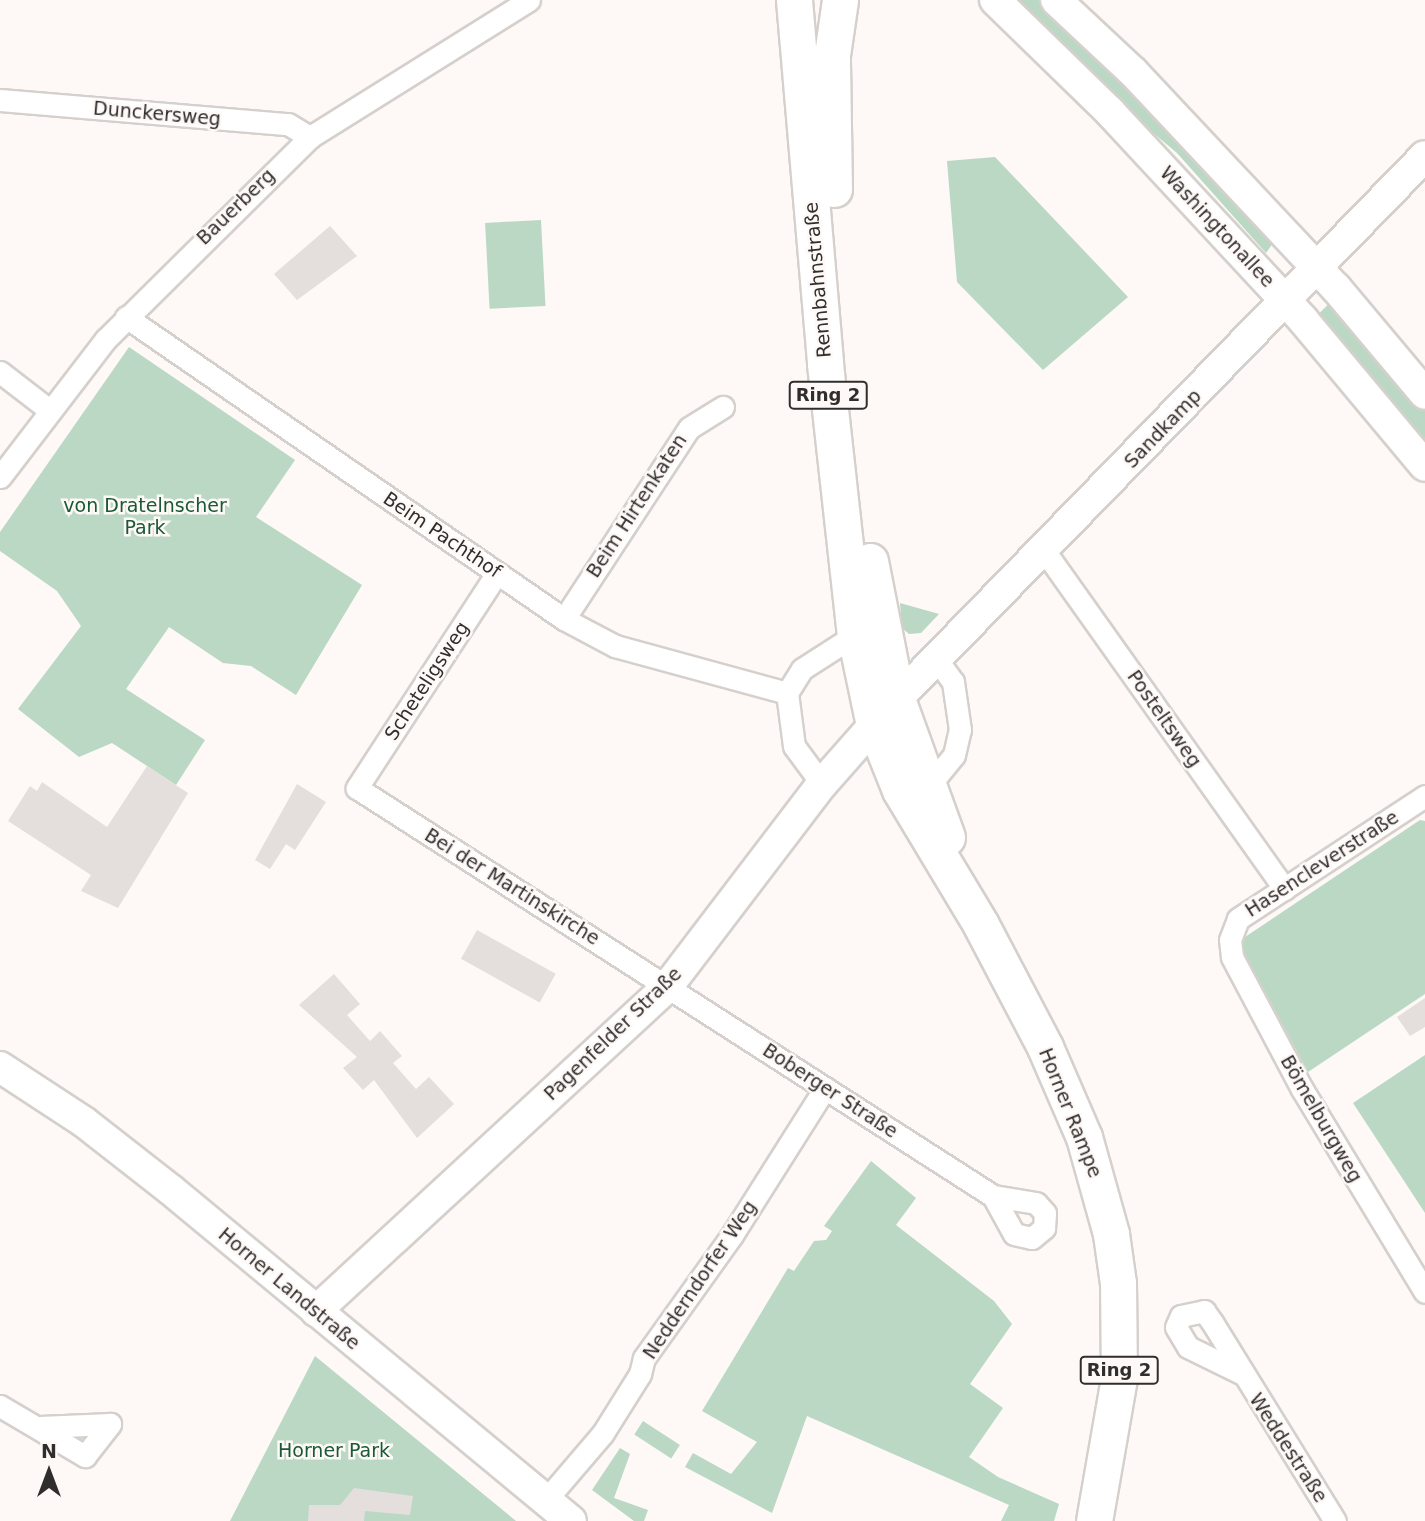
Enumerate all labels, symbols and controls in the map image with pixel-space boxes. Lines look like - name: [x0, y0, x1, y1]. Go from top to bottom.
- street label: Dunckersweg: [92, 97, 222, 131]
- street label: Washingtonallee: [1155, 162, 1279, 292]
- street label: Bauerberg: [192, 164, 280, 250]
- street label: Rennbahnstraße: [800, 201, 836, 359]
- road number: Ring 2: [788, 380, 868, 410]
- street label: Sandkamp: [1120, 385, 1206, 473]
- street label: Beim Hirtenkaten: [582, 430, 692, 582]
- street label: Beim Pachthof: [379, 487, 505, 583]
- park label: von Dratelnscher Park: [63, 495, 227, 539]
- street label: Scheteligsweg: [380, 617, 474, 745]
- street label: Posteltsweg: [1122, 666, 1206, 772]
- street label: Hasencleverstraße: [1241, 806, 1403, 922]
- street label: Bei der Martinskirche: [420, 824, 604, 950]
- street label: Pagenfelder Straße: [540, 963, 686, 1105]
- street label: Boberger Straße: [758, 1039, 902, 1143]
- street label: Horner Rampe: [1034, 1045, 1106, 1181]
- street label: Bömelburgweg: [1275, 1051, 1367, 1187]
- street label: Nedderndorfer Weg: [638, 1196, 762, 1364]
- street label: Horner Landstraße: [214, 1223, 364, 1355]
- road number: Ring 2: [1079, 1356, 1159, 1385]
- street label: Weddestraße: [1244, 1389, 1332, 1507]
- north arrow: [14, 1437, 84, 1507]
- text: N: [41, 1440, 57, 1462]
- park label: Horner Park: [278, 1440, 390, 1462]

